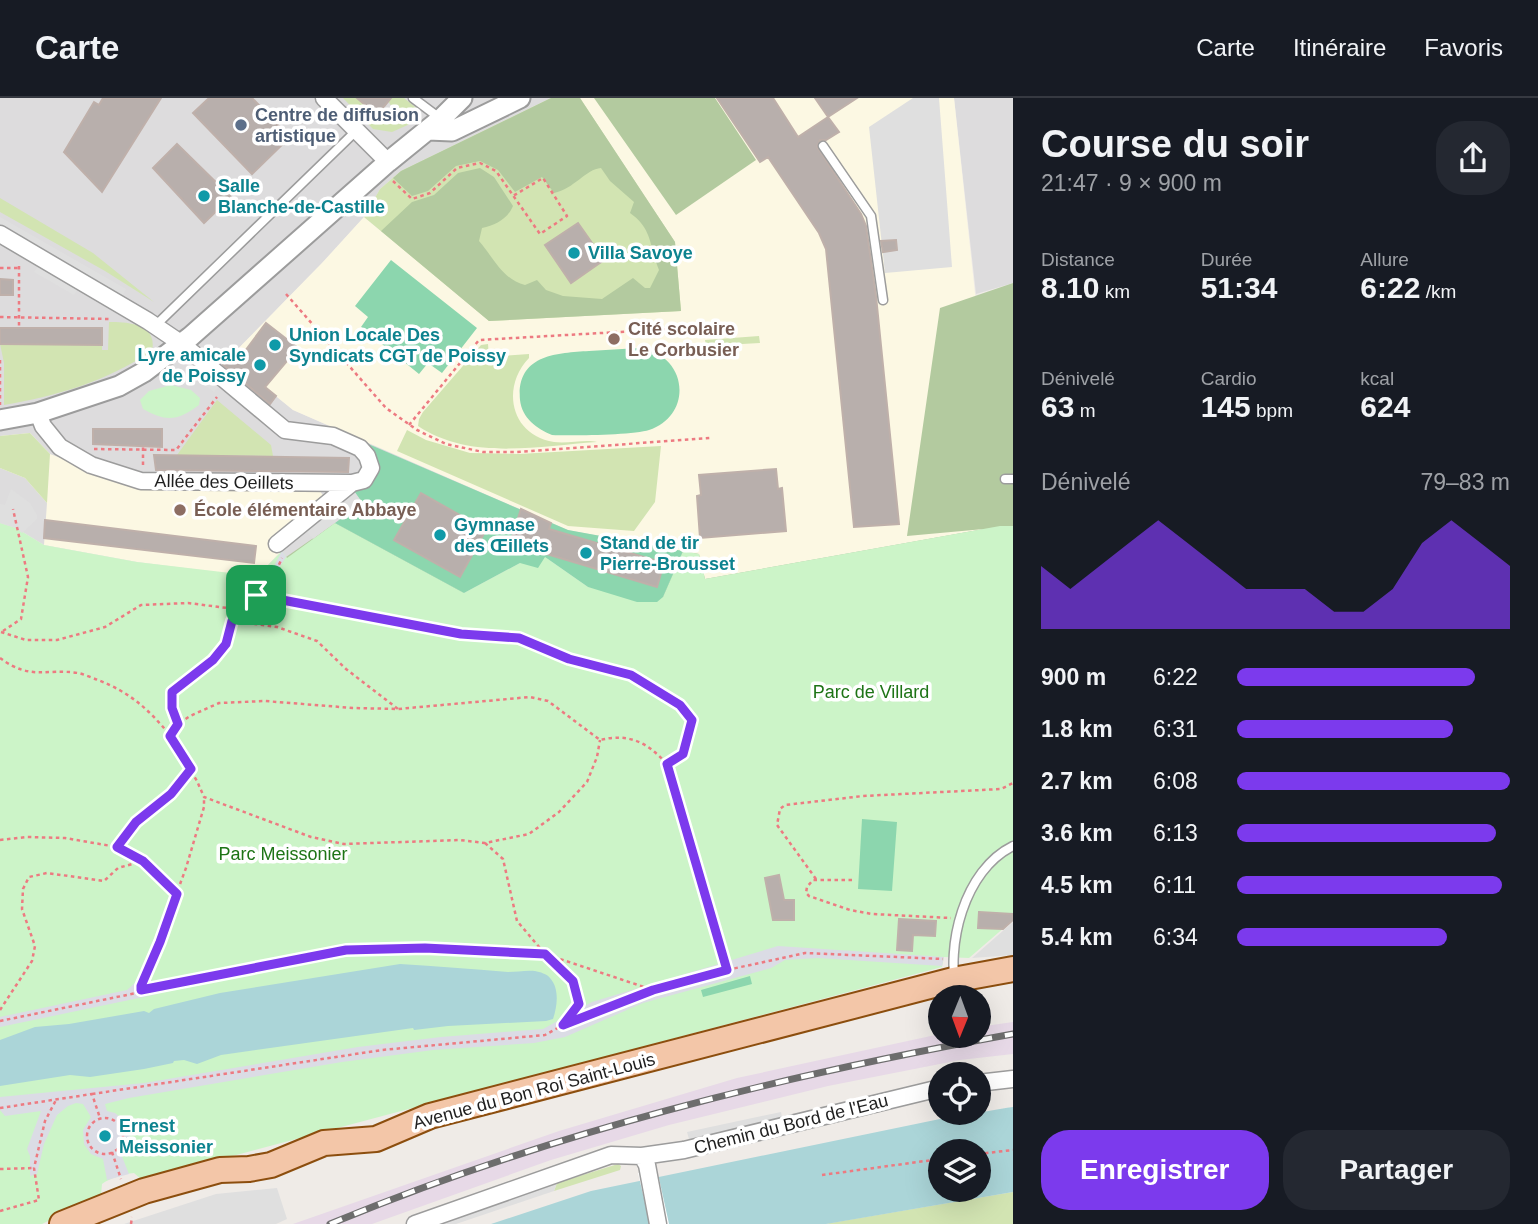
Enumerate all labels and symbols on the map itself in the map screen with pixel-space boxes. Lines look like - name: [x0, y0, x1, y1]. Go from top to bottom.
- place label: Centre de diffusion artistique: [255, 105, 419, 146]
- marker: Centre de diffusion artistique: [233, 117, 249, 133]
- place label: Salle Blanche-de-Castille: [218, 176, 385, 217]
- marker: Salle Blanche-de-Castille: [196, 188, 212, 204]
- place label: Villa Savoye: [588, 243, 693, 263]
- marker: Villa Savoye: [566, 245, 582, 261]
- place label: Cité scolaire Le Corbusier: [628, 319, 739, 360]
- place label: Union Locale Des Syndicats CGT de Poissy: [289, 325, 506, 366]
- marker: Cité scolaire Le Corbusier: [606, 331, 622, 347]
- marker: Union Locale Des Syndicats CGT de Poissy: [267, 337, 283, 353]
- place label: Lyre amicale de Poissy: [138, 345, 246, 386]
- marker: Lyre amicale de Poissy: [252, 357, 268, 373]
- street label: Allée des Oeillets: [154, 471, 294, 493]
- place label: École élémentaire Abbaye: [194, 499, 416, 520]
- marker: École élémentaire Abbaye: [172, 502, 188, 518]
- place label: Gymnase des Œillets: [454, 515, 549, 556]
- marker: Gymnase des Œillets: [432, 527, 448, 543]
- place label: Stand de tir Pierre-Brousset: [600, 533, 735, 574]
- marker: Stand de tir Pierre-Brousset: [578, 545, 594, 561]
- pin: [226, 565, 286, 625]
- park label: Parc de Villard: [813, 682, 929, 702]
- park label: Parc Meissonier: [218, 844, 348, 864]
- north arrow: [928, 985, 990, 1048]
- street label: Avenue du Bon Roi Saint-Louis: [411, 1049, 657, 1133]
- street label: Chemin du Bord de l'Eau: [692, 1090, 890, 1158]
- place label: Ernest Meissonier: [119, 1116, 213, 1157]
- marker: Ernest Meissonier: [97, 1128, 113, 1144]

